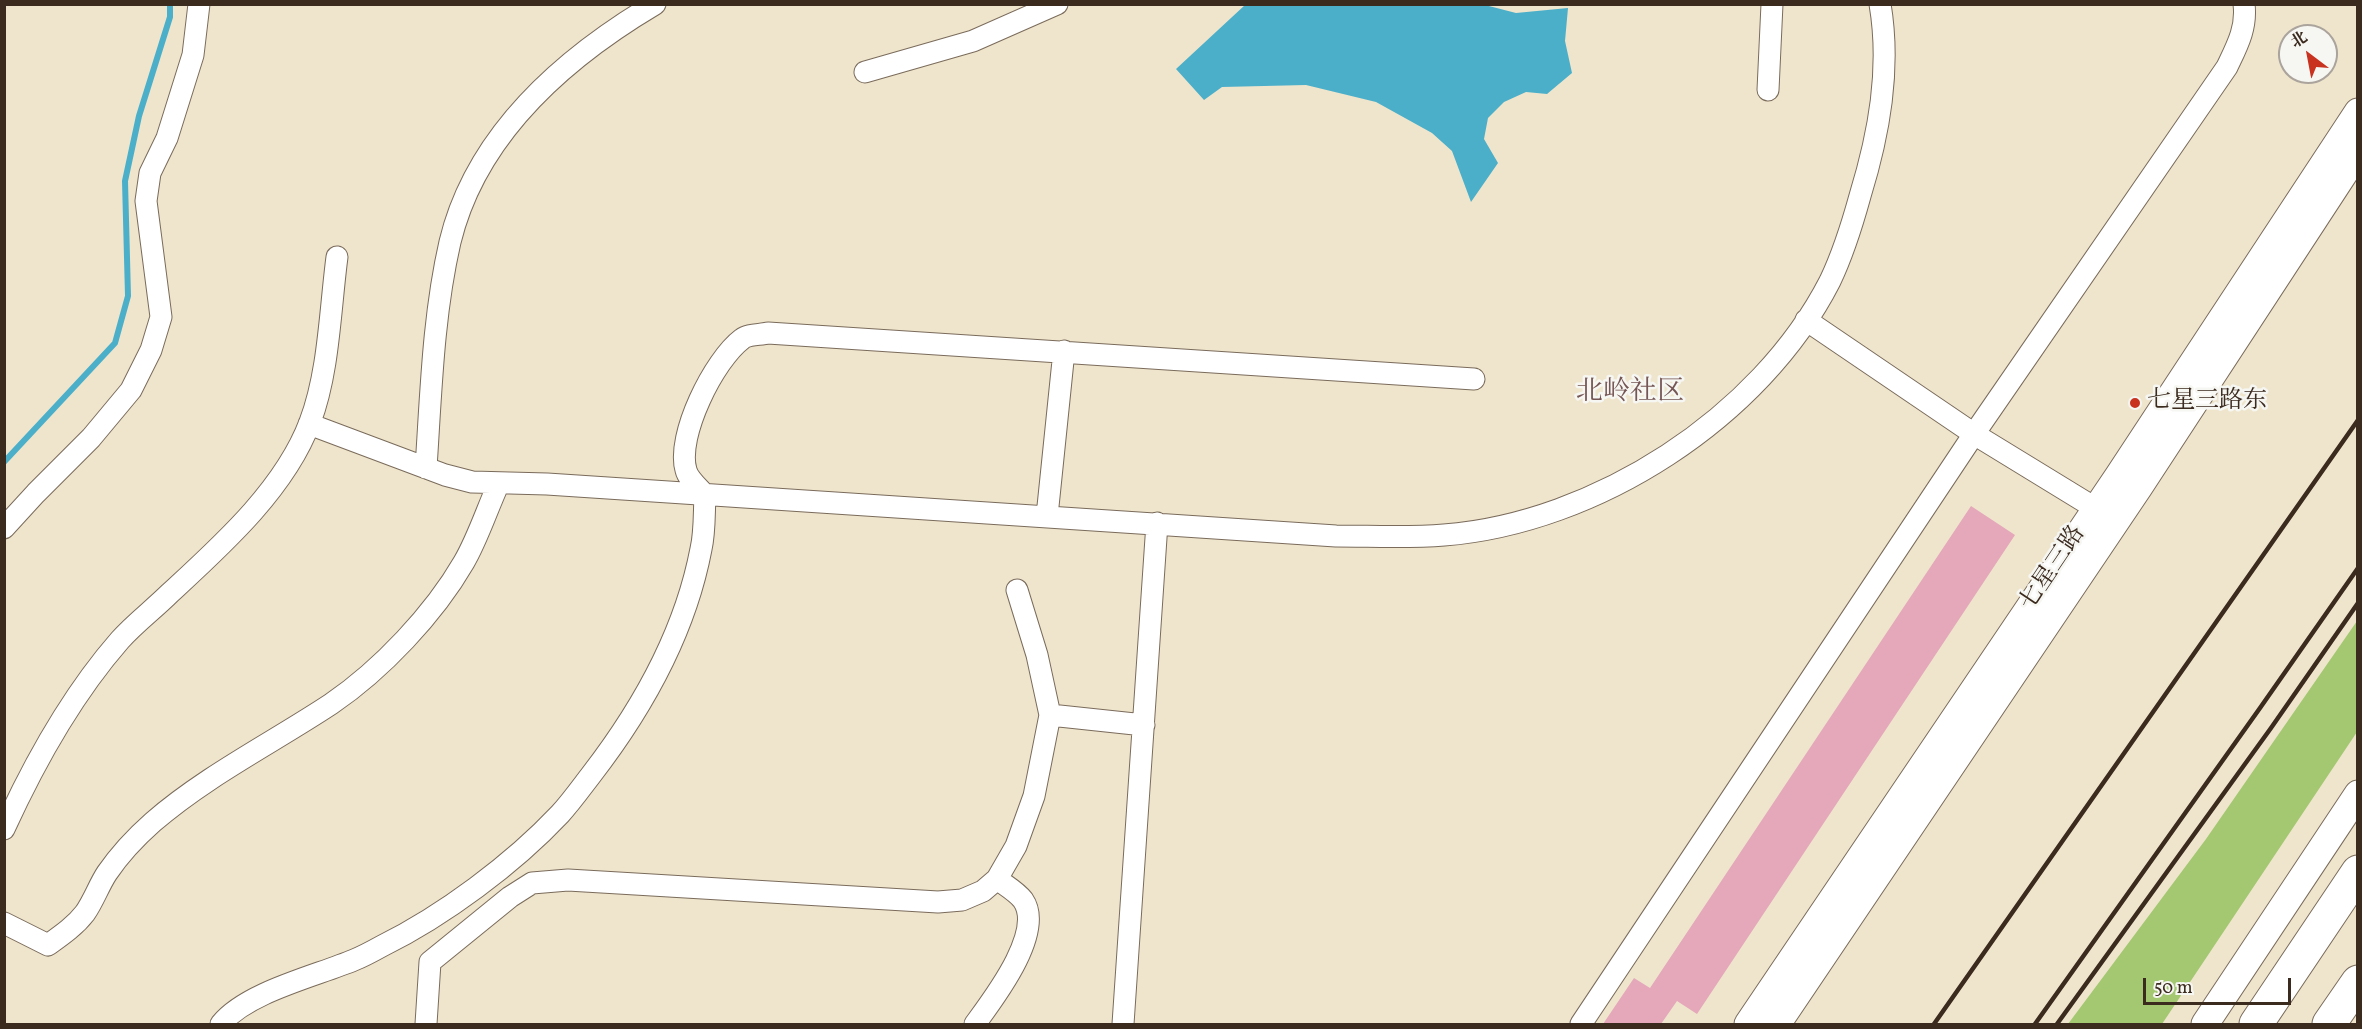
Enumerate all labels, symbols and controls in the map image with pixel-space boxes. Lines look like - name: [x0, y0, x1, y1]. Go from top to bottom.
- north arrow: [2278, 24, 2338, 84]
- text: 北: [2287, 27, 2312, 54]
- district label: 北岭社区: [1576, 378, 1684, 410]
- place label: 七星三路东: [2147, 389, 2267, 417]
- marker: 七星三路东: [2128, 396, 2142, 410]
- street label: 七星三路: [2015, 521, 2093, 617]
- scale bar: [2146, 966, 2294, 1004]
- text: 50 m: [2154, 976, 2193, 1001]

